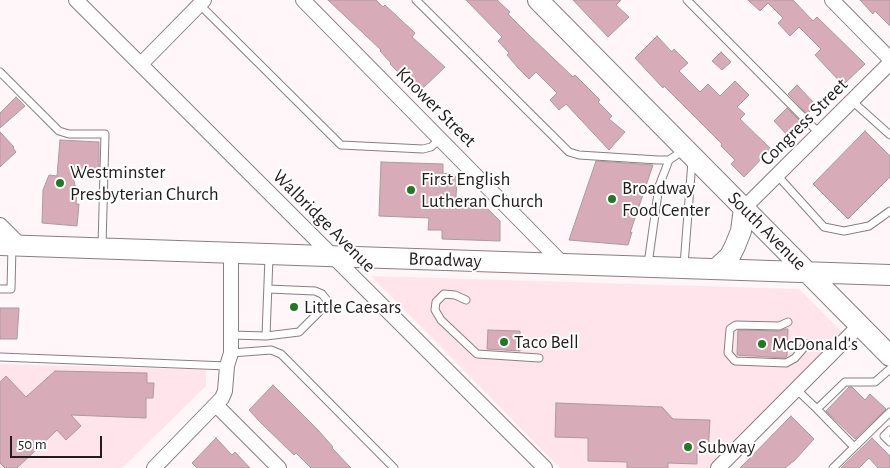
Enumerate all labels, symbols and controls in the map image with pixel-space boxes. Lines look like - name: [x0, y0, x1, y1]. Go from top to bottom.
- street label: Knower Street: [391, 62, 481, 152]
- street label: Congress Street: [755, 73, 853, 171]
- place label: Westminster Presbyterian Church: [70, 161, 219, 205]
- street label: Walbridge Avenue: [268, 165, 380, 277]
- place label: First English Lutheran Church: [421, 168, 543, 212]
- marker: Westminster Presbyterian Church: [54, 177, 66, 189]
- place label: Broadway Food Center: [622, 177, 710, 221]
- marker: First English Lutheran Church: [405, 184, 417, 196]
- street label: South Avenue: [723, 187, 811, 275]
- marker: Broadway Food Center: [606, 193, 618, 205]
- street label: Broadway: [408, 247, 482, 273]
- place label: Little Caesars: [304, 296, 401, 318]
- marker: Little Caesars: [288, 301, 300, 313]
- place label: Taco Bell: [514, 331, 579, 353]
- place label: McDonald's: [772, 333, 858, 355]
- marker: Taco Bell: [498, 336, 510, 348]
- marker: McDonald's: [756, 338, 768, 350]
- scale bar: [12, 426, 105, 458]
- place label: Subway: [698, 436, 755, 458]
- text: 50 m: [18, 437, 47, 452]
- marker: Subway: [682, 441, 694, 453]

